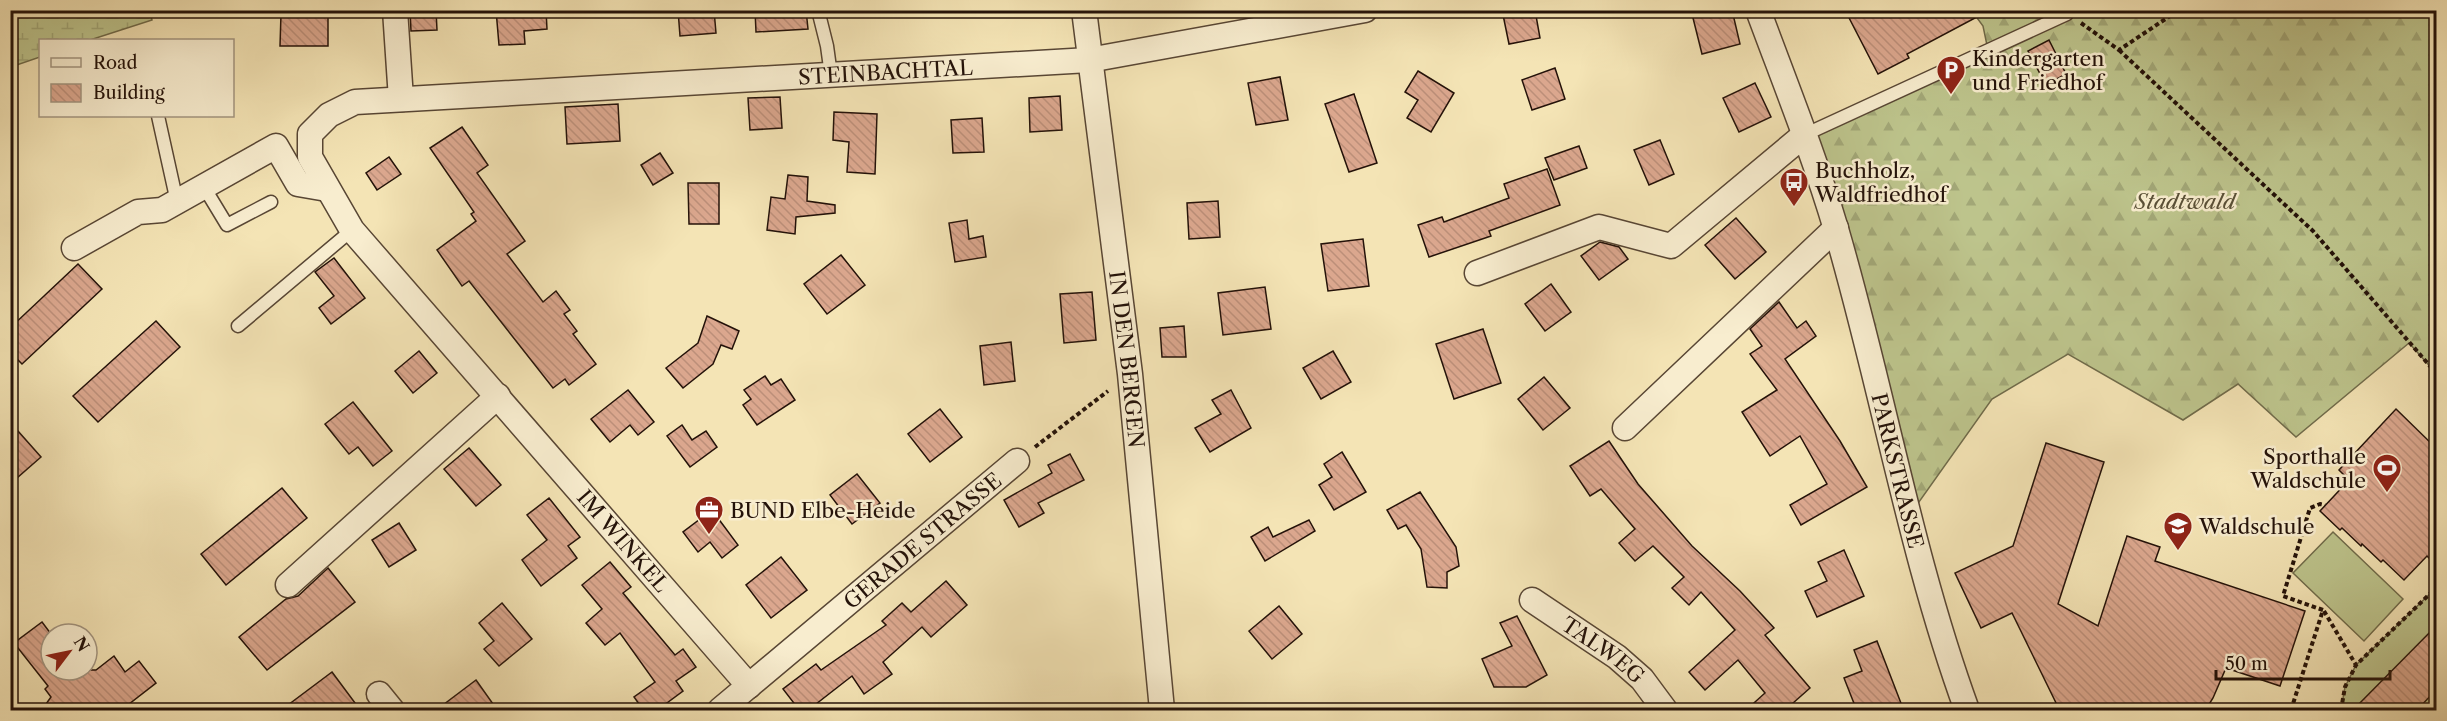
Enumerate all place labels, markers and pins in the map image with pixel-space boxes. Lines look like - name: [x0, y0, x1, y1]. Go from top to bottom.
- place label: Kindergarten und Friedhof: [1972, 46, 2106, 95]
- parking icon: Kindergarten und Friedhof: [1935, 54, 1967, 96]
- place label: Buchholz, Waldfriedhof: [1814, 158, 1949, 207]
- bus stop icon: Buchholz, Waldfriedhof: [1778, 166, 1810, 208]
- place label: Sporthalle Waldschule: [2250, 444, 2366, 493]
- sports icon: Sporthalle Waldschule: [2371, 452, 2403, 494]
- office icon: BUND Elbe-Heide: [693, 494, 725, 536]
- place label: BUND Elbe-Heide: [730, 498, 916, 523]
- school or university icon: Waldschule: [2162, 510, 2194, 552]
- place label: Waldschule: [2198, 514, 2314, 539]

